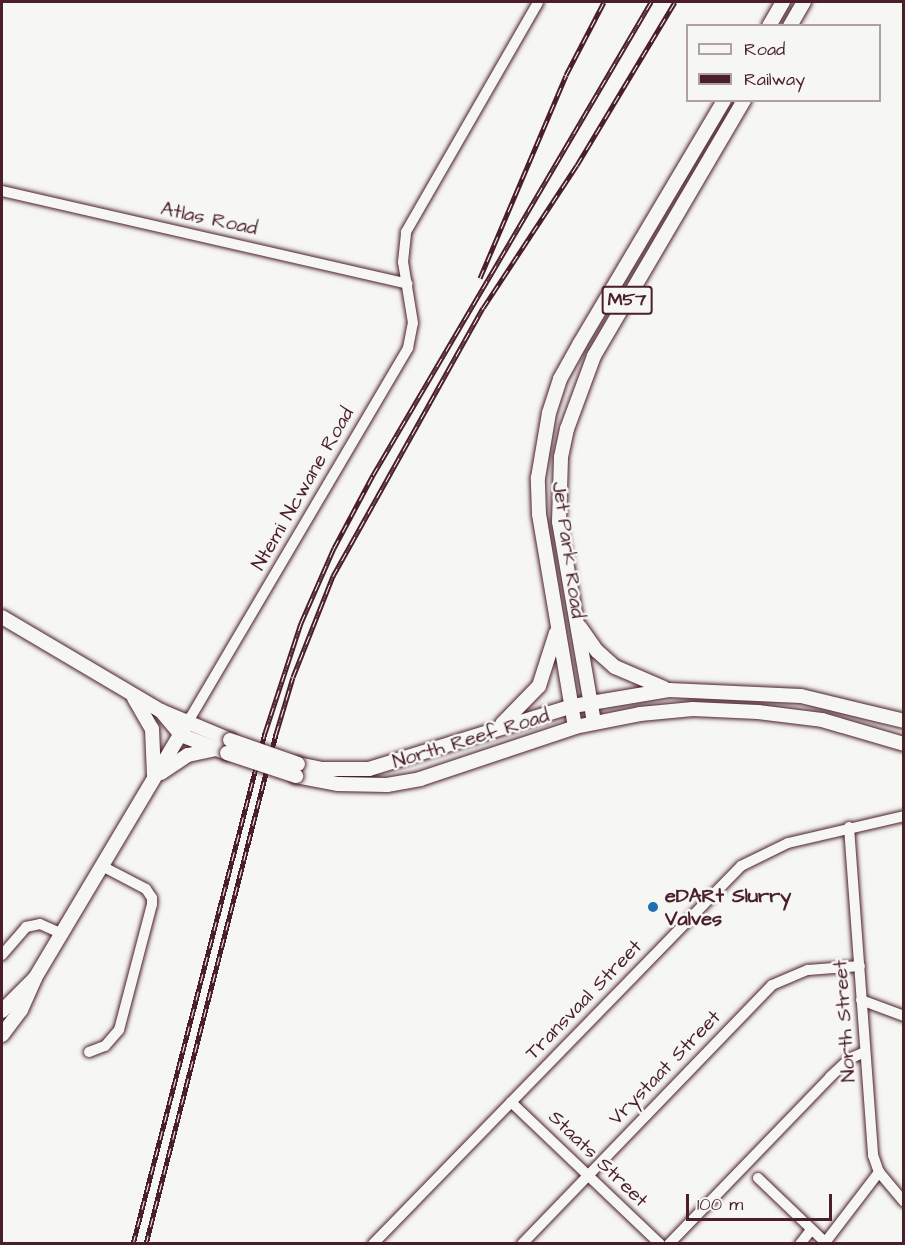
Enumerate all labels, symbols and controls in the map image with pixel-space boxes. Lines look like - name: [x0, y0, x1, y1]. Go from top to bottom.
- legend: [686, 24, 881, 102]
- text: Road: [744, 37, 785, 62]
- text: Railway: [744, 67, 805, 92]
- street label: Atlas Road: [158, 197, 260, 241]
- road number: M57: [602, 285, 652, 315]
- street label: Ntemi Ncwane Road: [247, 403, 359, 575]
- street label: Jet Park Road: [547, 480, 589, 620]
- street label: North Reef Road: [390, 704, 552, 774]
- place label: eDARt Slurry Valves: [665, 884, 791, 931]
- marker: eDARt Slurry Valves: [646, 900, 660, 914]
- street label: Transvaal Street: [521, 935, 647, 1065]
- street label: North Street: [829, 959, 861, 1083]
- street label: Vrystaat Street: [604, 1005, 726, 1131]
- street label: Staats Street: [543, 1106, 653, 1212]
- scale bar: [689, 1182, 834, 1220]
- text: 100 m: [697, 1192, 743, 1217]

